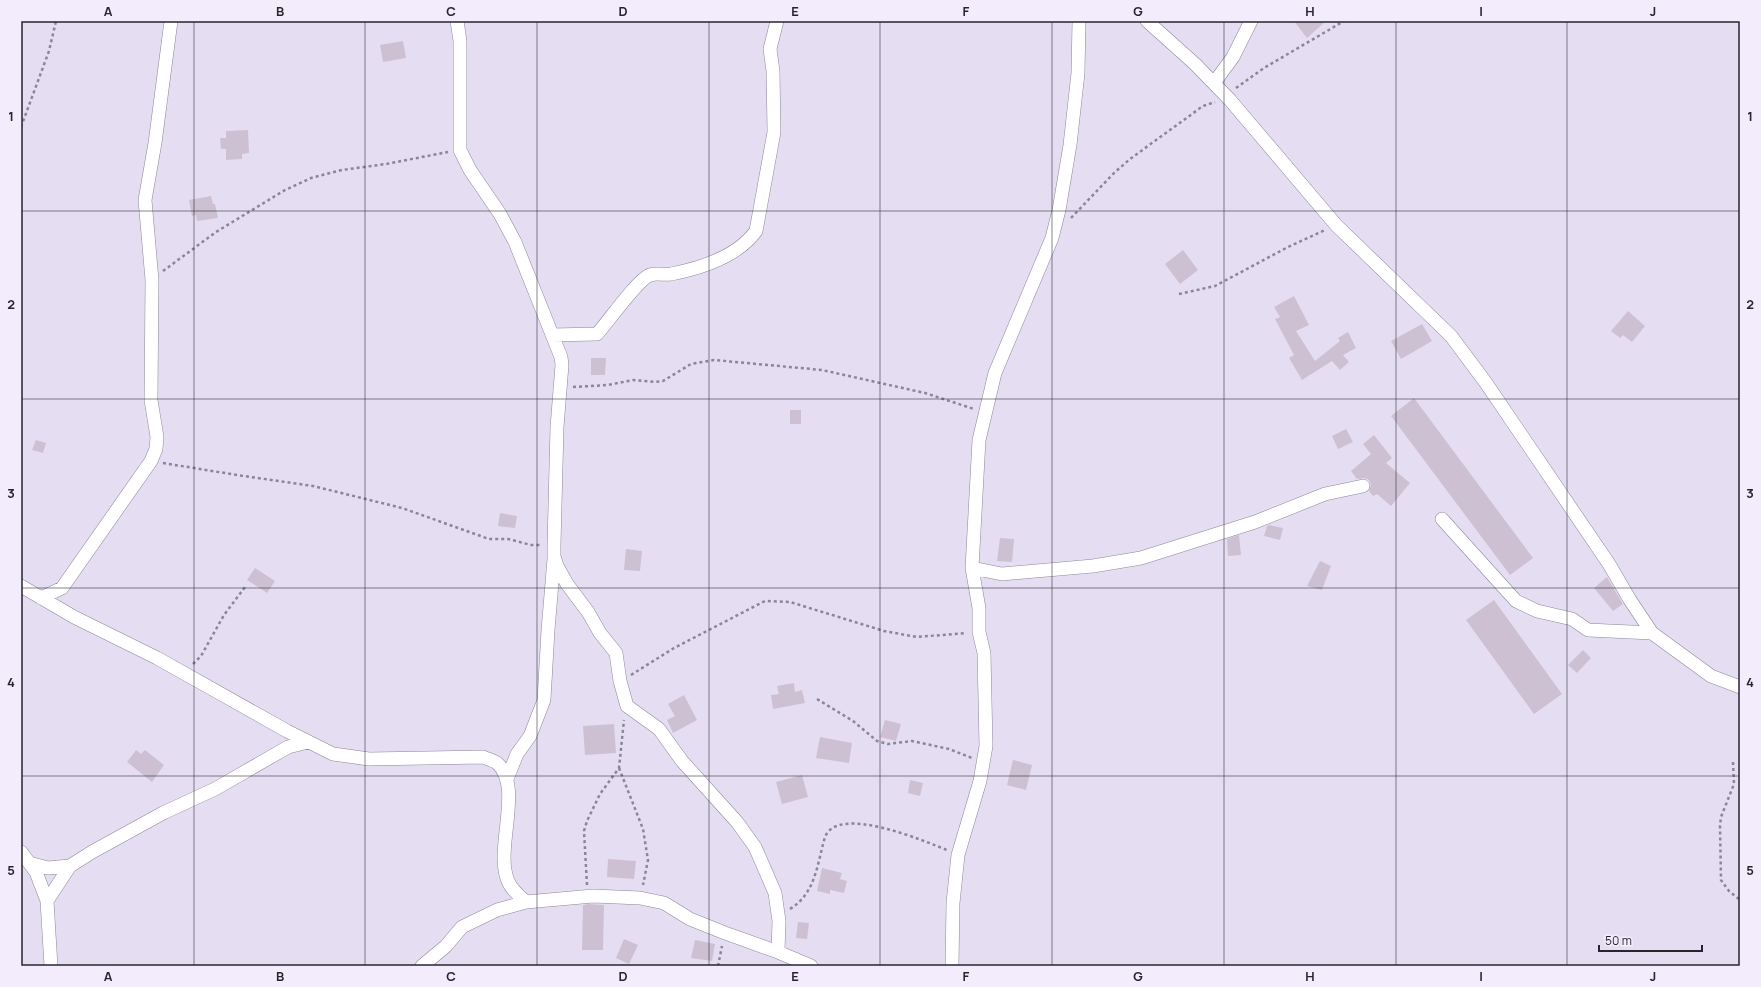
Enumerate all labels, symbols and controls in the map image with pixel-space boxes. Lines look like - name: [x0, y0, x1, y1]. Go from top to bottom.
- text: A: [104, 2, 113, 20]
- text: B: [276, 2, 284, 20]
- text: C: [446, 2, 456, 20]
- text: D: [618, 2, 628, 20]
- text: E: [791, 2, 799, 20]
- text: F: [963, 2, 970, 20]
- text: G: [1133, 2, 1143, 20]
- text: H: [1305, 2, 1315, 20]
- text: I: [1479, 2, 1483, 20]
- text: J: [1650, 2, 1656, 20]
- text: 1: [8, 107, 14, 125]
- text: 1: [1747, 107, 1753, 125]
- text: 2: [7, 295, 15, 313]
- text: 2: [1746, 295, 1754, 313]
- text: 3: [7, 484, 15, 502]
- text: 3: [1746, 484, 1754, 502]
- text: 4: [7, 673, 15, 691]
- text: 4: [1746, 673, 1754, 691]
- text: 5: [7, 861, 15, 879]
- text: 5: [1746, 861, 1754, 879]
- scale bar: [1599, 927, 1702, 953]
- text: 50 m: [1605, 932, 1632, 949]
- text: A: [104, 967, 113, 985]
- text: B: [276, 967, 284, 985]
- text: C: [446, 967, 456, 985]
- text: D: [618, 967, 628, 985]
- text: E: [791, 967, 799, 985]
- text: F: [963, 967, 970, 985]
- text: G: [1133, 967, 1143, 985]
- text: H: [1305, 967, 1315, 985]
- text: I: [1479, 967, 1483, 985]
- text: J: [1650, 967, 1656, 985]

